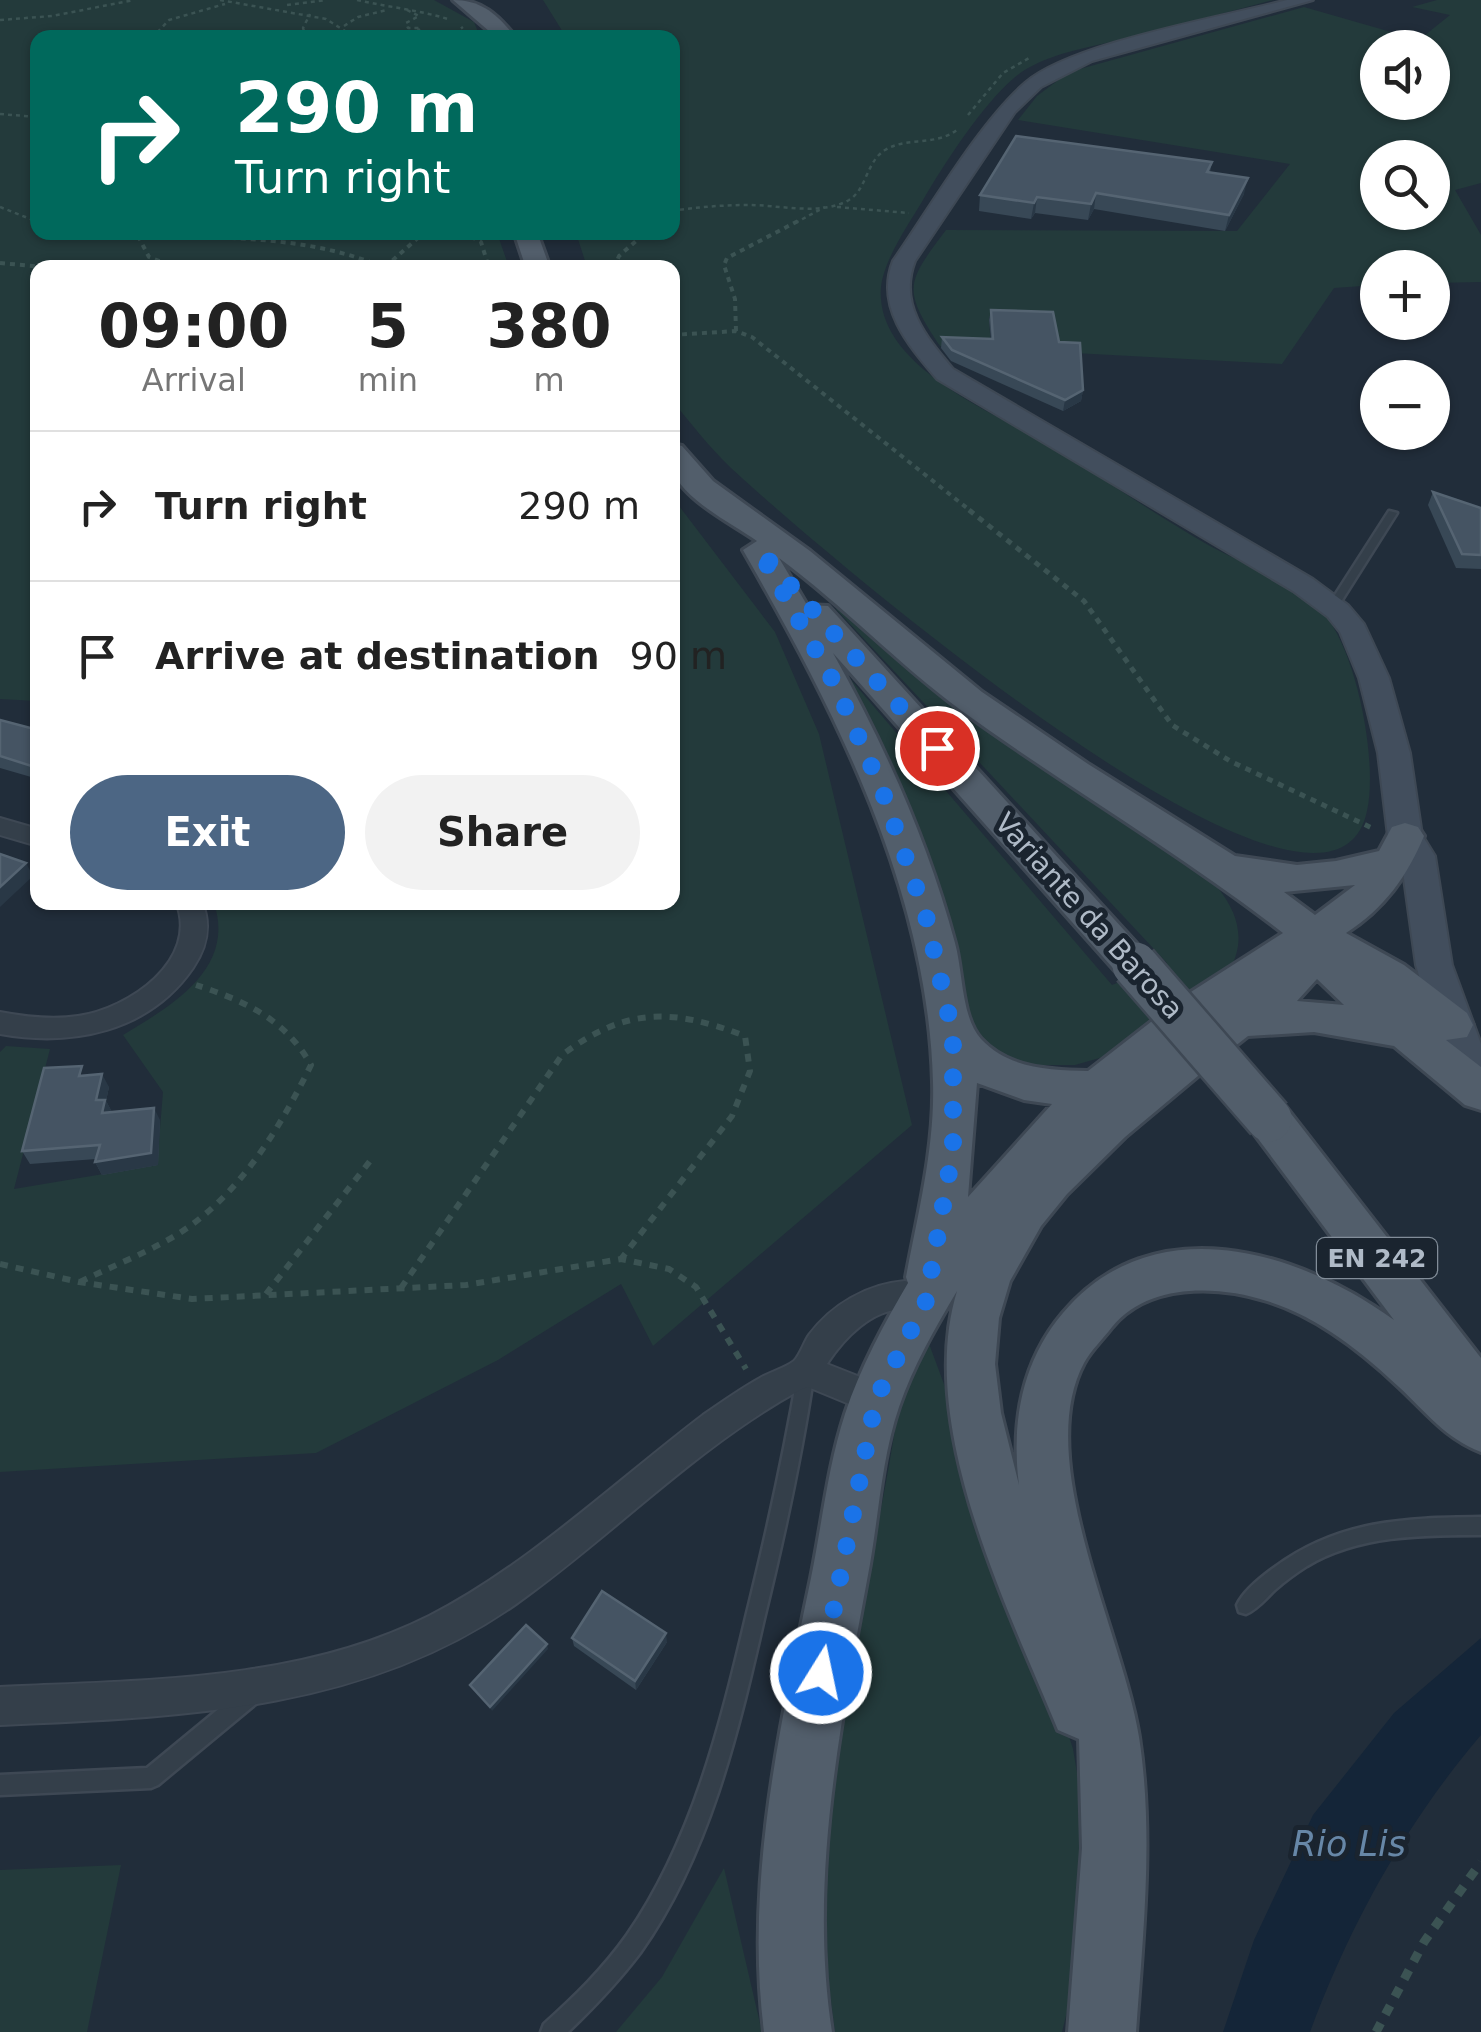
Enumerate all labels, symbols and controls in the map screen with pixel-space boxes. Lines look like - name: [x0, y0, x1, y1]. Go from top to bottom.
- map controls: [1360, 30, 1450, 450]
- button: sound: [1360, 30, 1450, 120]
- text: 290 m: [235, 67, 478, 149]
- icon: right: [70, 70, 200, 200]
- button: search: [1360, 140, 1450, 230]
- text: Turn right: [235, 151, 450, 204]
- button: +: [1360, 250, 1450, 340]
- text: 09:00: [98, 291, 289, 361]
- text: 5: [367, 291, 409, 361]
- text: 380: [486, 291, 612, 361]
- button: −: [1360, 360, 1450, 450]
- text: Arrival: [142, 361, 246, 399]
- text: min: [358, 361, 418, 399]
- text: m: [533, 361, 565, 399]
- icon: right: [70, 479, 125, 534]
- text: Turn right: [155, 484, 367, 528]
- text: 290 m: [518, 484, 640, 528]
- icon: arrive: [70, 629, 125, 684]
- text: Arrive at destination: [155, 634, 600, 678]
- text: 90 m: [630, 634, 727, 678]
- pin: [895, 706, 980, 791]
- icon: arrive: [910, 721, 965, 776]
- button: Exit: [70, 775, 345, 890]
- button: Share: [365, 775, 640, 890]
- street label: Variante da Barosa: [988, 806, 1190, 1026]
- road number: EN 242: [1317, 1238, 1437, 1278]
- position arrow: [769, 1621, 873, 1725]
- water label: Rio Lis: [1292, 1824, 1406, 1864]

